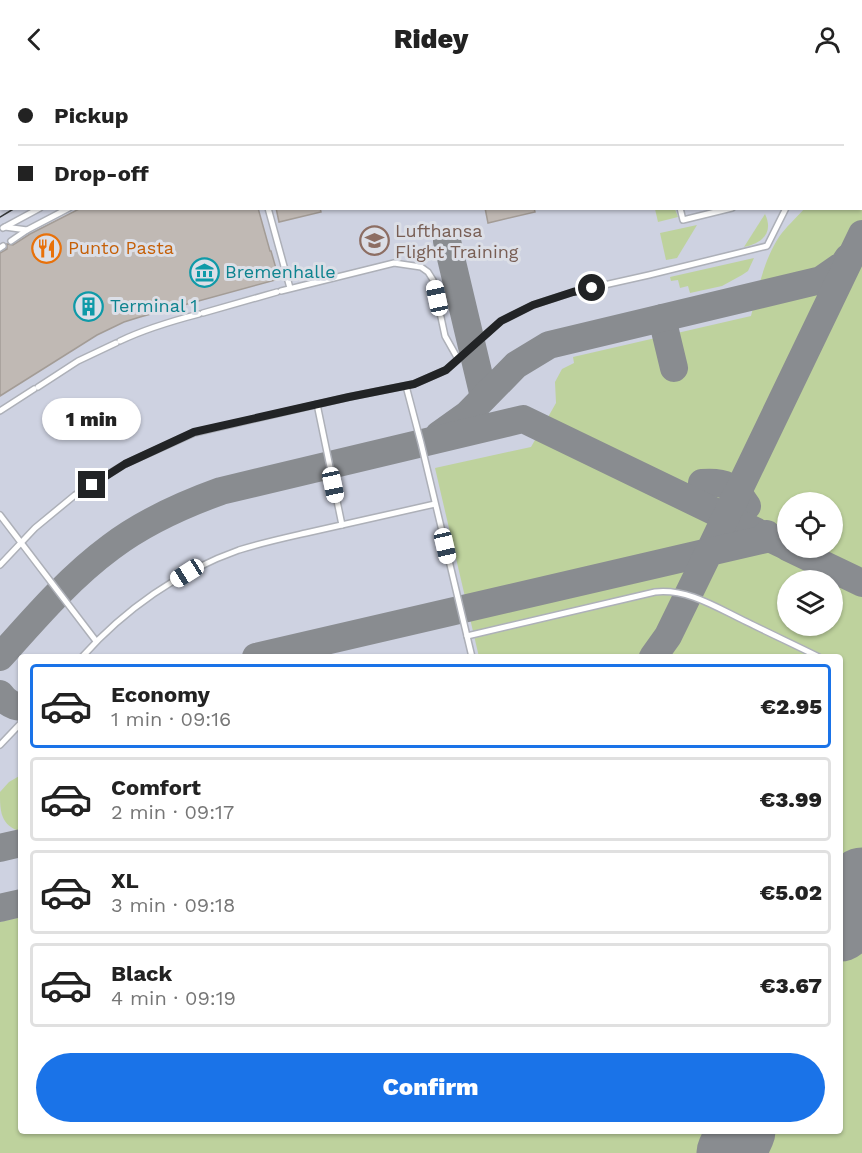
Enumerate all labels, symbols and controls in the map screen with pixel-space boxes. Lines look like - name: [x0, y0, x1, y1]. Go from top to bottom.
- icon: back: [18, 23, 51, 56]
- text: Ridey: [394, 23, 468, 55]
- icon: person: [811, 23, 844, 56]
- text: Pickup: [54, 103, 129, 128]
- text: Drop-off: [54, 161, 149, 186]
- place label: Lufthansa Flight Training: [395, 220, 519, 262]
- school or university icon: Lufthansa Flight Training: [358, 225, 390, 257]
- restaurant icon: Punto Pasta: [31, 232, 63, 264]
- place label: Punto Pasta: [68, 237, 174, 258]
- museum icon: Bremenhalle: [188, 256, 220, 288]
- place label: Bremenhalle: [225, 261, 336, 282]
- route start: [578, 274, 605, 301]
- car: [424, 279, 450, 317]
- building icon: Terminal 1: [73, 290, 105, 322]
- place label: Terminal 1: [110, 295, 198, 316]
- callout: 1 min: [42, 398, 142, 440]
- text: 1 min: [66, 407, 117, 431]
- car: [320, 466, 346, 504]
- route end: [78, 471, 105, 498]
- map controls: [777, 492, 843, 636]
- button: locate: [777, 492, 843, 558]
- car: [432, 526, 458, 566]
- car: [167, 556, 207, 590]
- button: layers: [777, 570, 843, 636]
- icon: car: [39, 679, 93, 733]
- text: Economy: [111, 682, 210, 707]
- text: €2.95: [761, 694, 822, 719]
- text: 1 min · 09:16: [111, 707, 231, 731]
- icon: car: [39, 772, 93, 826]
- text: Comfort: [111, 775, 201, 800]
- text: €3.99: [760, 787, 822, 812]
- text: 2 min · 09:17: [111, 800, 234, 824]
- icon: car: [39, 865, 93, 919]
- text: XL: [111, 868, 139, 893]
- text: €5.02: [760, 880, 822, 905]
- text: 3 min · 09:18: [111, 893, 235, 917]
- icon: car: [39, 958, 93, 1012]
- text: Black: [111, 961, 172, 986]
- text: €3.67: [760, 973, 822, 998]
- text: 4 min · 09:19: [111, 986, 236, 1010]
- button: Confirm: [36, 1053, 825, 1122]

